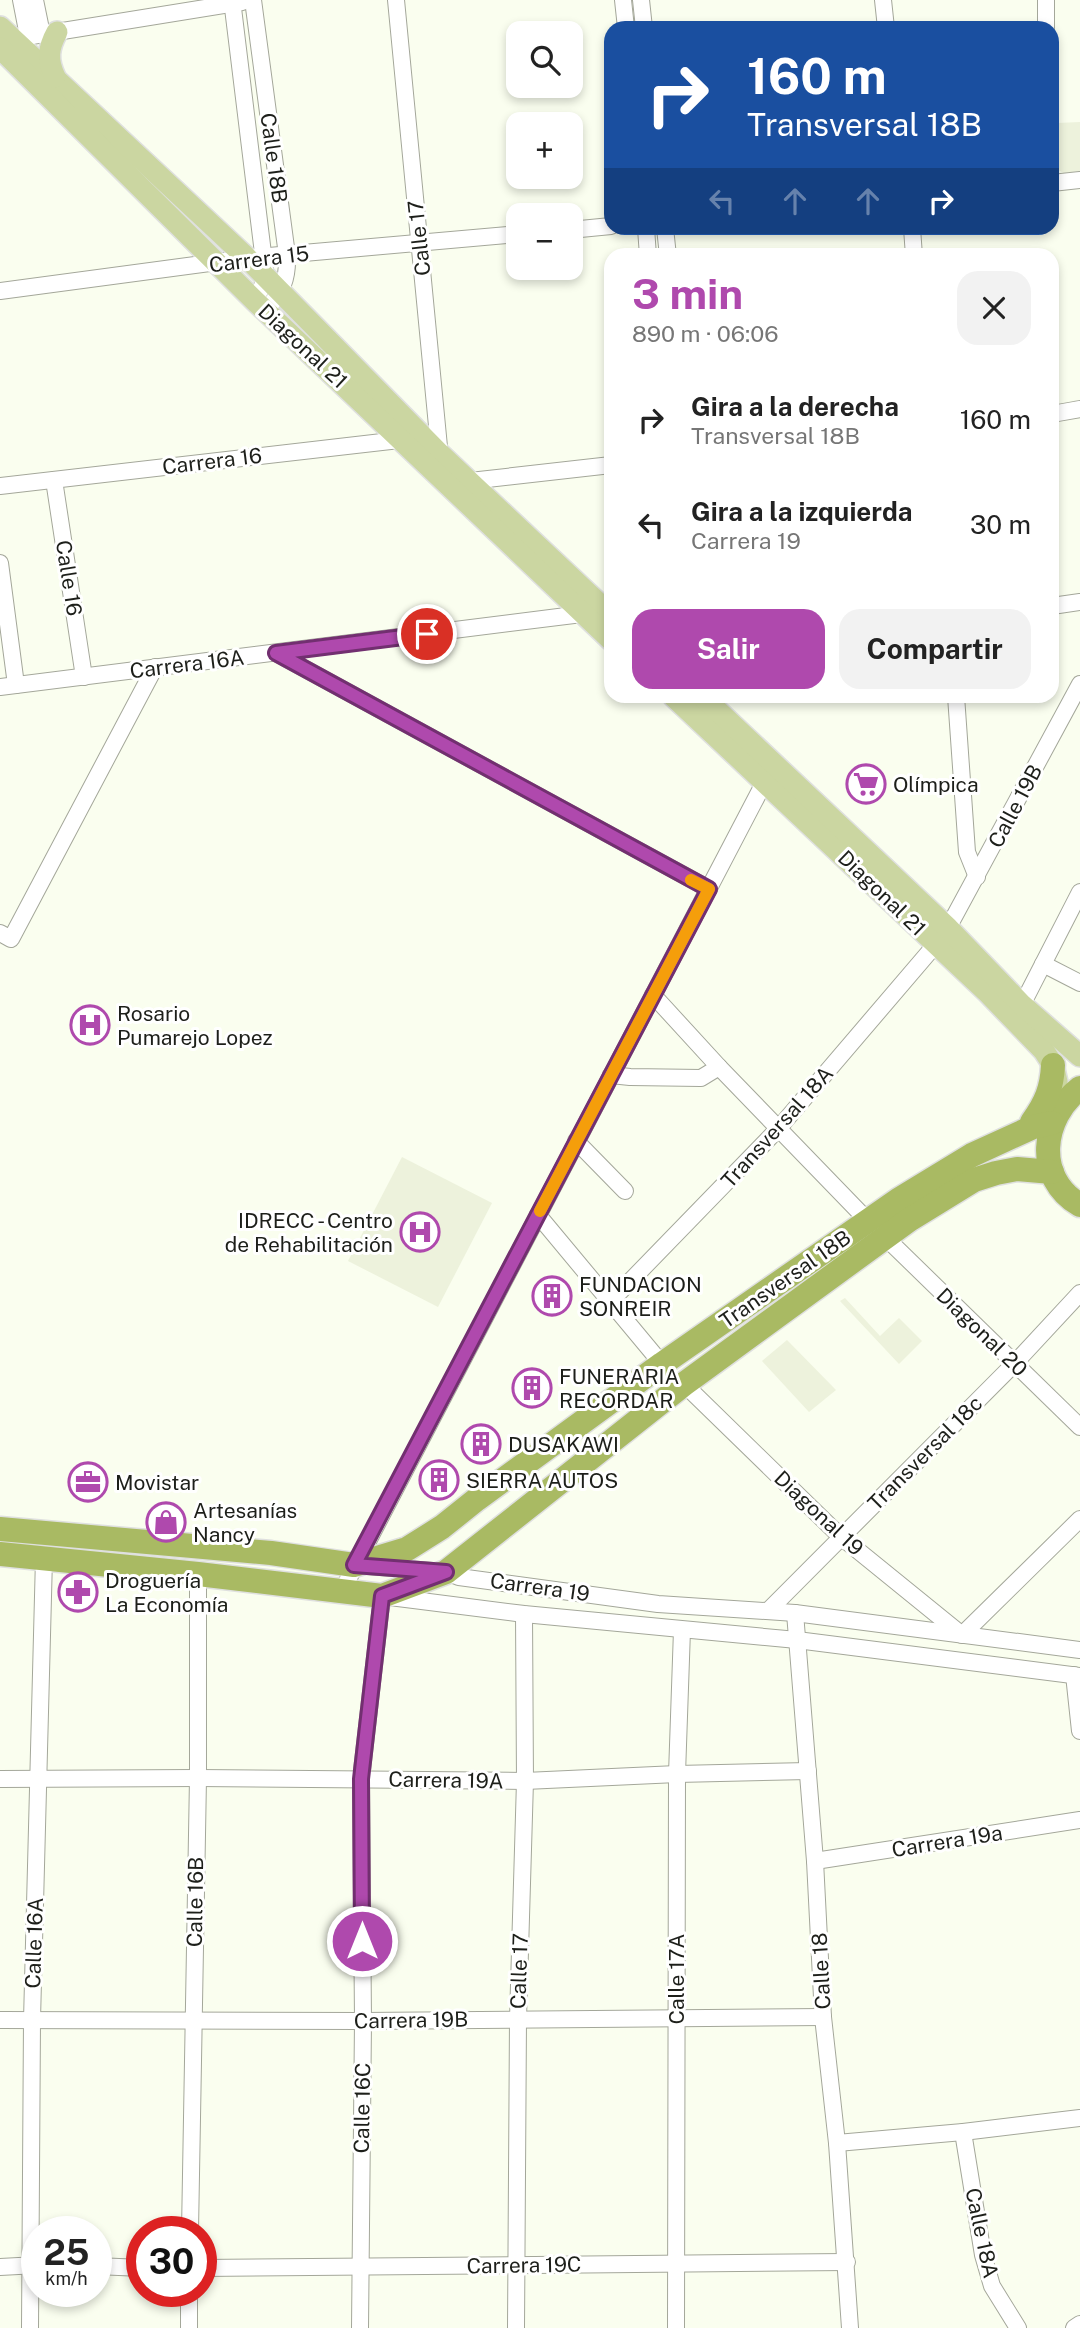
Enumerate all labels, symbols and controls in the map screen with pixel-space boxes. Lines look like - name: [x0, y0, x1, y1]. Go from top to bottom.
- map controls: [506, 21, 583, 280]
- button: search: [506, 21, 583, 98]
- text: 160 m: [747, 47, 887, 105]
- icon: right: [632, 49, 723, 140]
- text: Transversal 18B: [747, 106, 982, 143]
- street label: Calle 18B: [255, 111, 293, 205]
- button: +: [506, 112, 583, 189]
- icon: left: [703, 182, 741, 220]
- icon: ahead: [776, 182, 814, 220]
- icon: ahead: [849, 182, 887, 220]
- icon: right: [922, 182, 960, 220]
- street label: Calle 17: [403, 199, 435, 277]
- button: −: [506, 203, 583, 280]
- street label: Carrera 15: [208, 240, 310, 278]
- text: 3 min: [632, 269, 743, 318]
- button: close: [957, 271, 1031, 345]
- street label: Diagonal 21: [253, 299, 353, 393]
- text: 890 m · 06:06: [632, 320, 779, 347]
- text: Gira a la derecha: [691, 391, 899, 422]
- icon: right: [632, 401, 670, 439]
- text: 160 m: [960, 404, 1031, 435]
- text: Transversal 18B: [691, 422, 860, 449]
- street label: Carrera 16: [161, 442, 263, 480]
- text: Gira a la izquierda: [691, 496, 913, 527]
- icon: left: [632, 506, 670, 544]
- text: 30 m: [970, 509, 1031, 540]
- text: Carrera 19: [691, 527, 801, 554]
- street label: Calle 16: [51, 538, 87, 618]
- pin: [397, 604, 457, 664]
- button: Salir: [632, 609, 825, 689]
- button: Compartir: [839, 609, 1031, 689]
- icon: arrive: [408, 615, 446, 653]
- street label: Carrera 16A: [128, 645, 246, 683]
- street label: Calle 19B: [983, 760, 1047, 852]
- supermarket icon: Olímpica: [845, 763, 887, 805]
- place label: Olímpica: [893, 772, 979, 797]
- street label: Diagonal 21: [833, 845, 931, 941]
- place label: Rosario Pumarejo Lopez: [117, 1001, 273, 1050]
- hospital icon: Rosario Pumarejo Lopez: [69, 1004, 111, 1046]
- street label: Transversal 18A: [716, 1061, 838, 1193]
- place label: IDRECC - Centro de Rehabilitación: [225, 1208, 393, 1257]
- hospital icon: IDRECC - Centro de Rehabilitación: [399, 1211, 441, 1253]
- street label: Transversal 18B: [715, 1225, 855, 1333]
- place label: FUNDACION SONREIR: [579, 1272, 702, 1321]
- building icon: FUNDACION SONREIR: [531, 1275, 573, 1317]
- street label: Diagonal 20: [931, 1283, 1033, 1381]
- place label: FUNERARIA RECORDAR: [559, 1364, 680, 1413]
- building icon: FUNERARIA RECORDAR: [511, 1367, 553, 1409]
- street label: Transversal 18c: [863, 1391, 987, 1515]
- building icon: DUSAKAWI: [460, 1423, 502, 1465]
- place label: DUSAKAWI: [508, 1432, 619, 1457]
- building icon: SIERRA AUTOS: [418, 1459, 460, 1501]
- office icon: Movistar: [67, 1461, 109, 1503]
- street label: Diagonal 19: [769, 1465, 869, 1561]
- place label: SIERRA AUTOS: [466, 1468, 618, 1493]
- place label: Movistar: [115, 1470, 199, 1495]
- place label: Artesanías Nancy: [193, 1498, 297, 1547]
- shop icon: Artesanías Nancy: [145, 1501, 187, 1543]
- place label: Droguería La Economía: [105, 1568, 228, 1617]
- street label: Carrera 19: [489, 1568, 591, 1606]
- pharmacy icon: Droguería La Economía: [57, 1571, 99, 1613]
- street label: Carrera 19A: [388, 1766, 504, 1794]
- street label: Carrera 19a: [890, 1820, 1004, 1862]
- street label: Calle 16B: [182, 1857, 208, 1947]
- street label: Calle 16A: [20, 1897, 48, 1989]
- position arrow: [325, 1904, 399, 1978]
- street label: Calle 18: [807, 1932, 835, 2010]
- street label: Calle 17: [505, 1933, 533, 2009]
- street label: Calle 17A: [664, 1934, 689, 2024]
- street label: Carrera 19B: [354, 2007, 468, 2033]
- street label: Calle 16C: [349, 2062, 375, 2154]
- street label: Calle 18A: [960, 2186, 1004, 2281]
- speed limit sign: 30: [126, 2216, 217, 2307]
- text: 25: [44, 2232, 89, 2273]
- street label: Carrera 19C: [466, 2252, 582, 2278]
- text: km/h: [45, 2268, 88, 2289]

